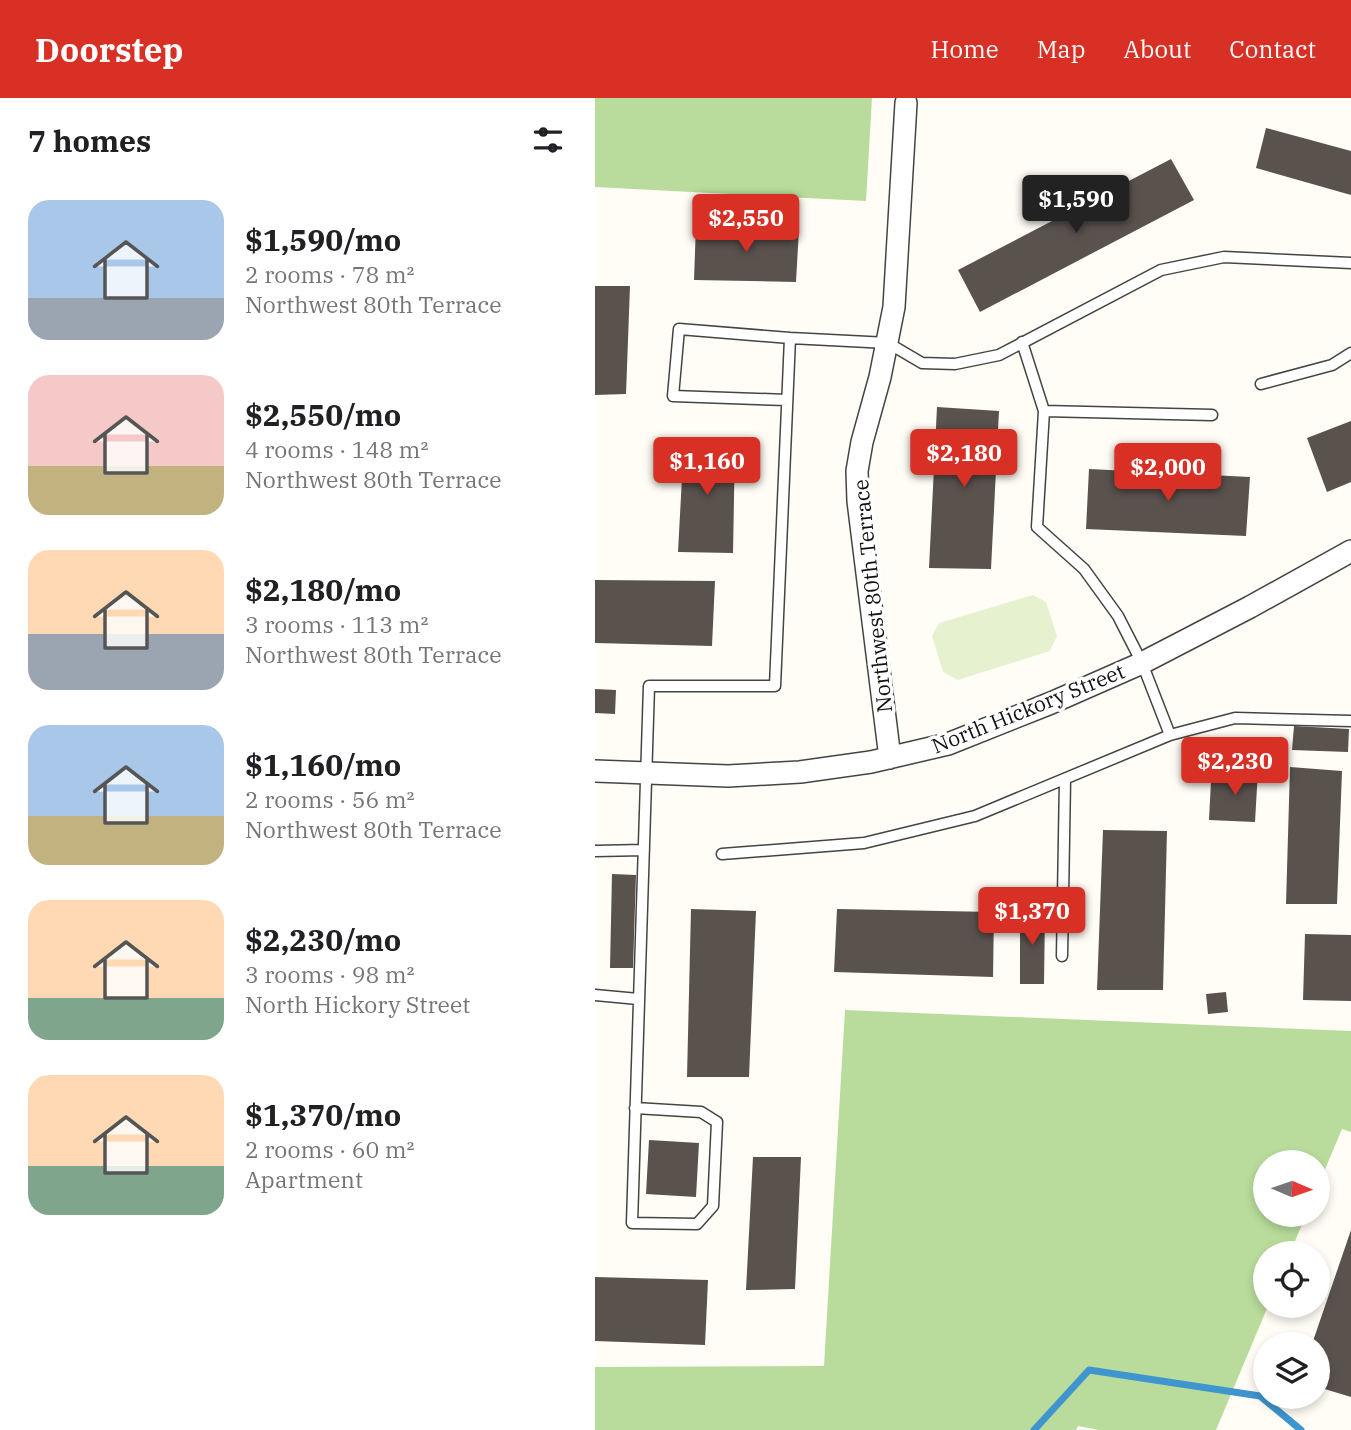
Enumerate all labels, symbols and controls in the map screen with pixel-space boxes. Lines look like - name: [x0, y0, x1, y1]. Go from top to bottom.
- text: Doorstep: [35, 28, 183, 71]
- text: Home: [931, 33, 999, 65]
- text: Map: [1037, 33, 1085, 65]
- text: About: [1123, 33, 1191, 65]
- text: Contact: [1229, 33, 1316, 65]
- text: 7 homes: [28, 121, 151, 160]
- icon: filters: [529, 121, 567, 159]
- pin: $1,590: [1019, 176, 1133, 235]
- text: $1,590: [1038, 183, 1114, 213]
- pin: $2,550: [689, 194, 803, 254]
- text: $2,550: [708, 202, 784, 232]
- text: $1,590/mo: [245, 220, 401, 259]
- icon: home: [84, 228, 168, 312]
- text: 2 rooms · 78 m²: [245, 259, 415, 289]
- text: Northwest 80th Terrace: [245, 289, 502, 319]
- text: $2,550/mo: [245, 395, 401, 434]
- icon: home: [84, 403, 168, 487]
- pin: $2,180: [907, 430, 1021, 489]
- text: 4 rooms · 148 m²: [245, 434, 428, 464]
- text: $2,180: [926, 437, 1002, 467]
- pin: $1,160: [650, 438, 764, 497]
- pin: $2,000: [1111, 444, 1225, 503]
- text: $1,160: [669, 445, 745, 475]
- text: $2,000: [1130, 451, 1206, 481]
- text: Northwest 80th Terrace: [245, 464, 502, 494]
- street label: Northwest 80th Terrace: [846, 478, 898, 714]
- text: $2,180/mo: [245, 570, 401, 609]
- icon: home: [84, 578, 168, 662]
- text: 3 rooms · 113 m²: [245, 609, 428, 639]
- text: Northwest 80th Terrace: [245, 639, 502, 669]
- street label: North Hickory Street: [927, 656, 1129, 760]
- pin: $2,230: [1178, 738, 1292, 797]
- text: $1,160/mo: [245, 745, 401, 784]
- text: $2,230: [1197, 745, 1273, 775]
- icon: home: [84, 753, 168, 837]
- text: 2 rooms · 56 m²: [245, 784, 415, 814]
- text: Northwest 80th Terrace: [245, 814, 502, 844]
- pin: $1,370: [975, 888, 1089, 947]
- text: $1,370: [994, 895, 1070, 925]
- text: $2,230/mo: [245, 920, 401, 959]
- icon: home: [84, 928, 168, 1012]
- text: 3 rooms · 98 m²: [245, 959, 415, 989]
- text: North Hickory Street: [245, 989, 470, 1019]
- text: $1,370/mo: [245, 1095, 401, 1134]
- icon: home: [84, 1103, 168, 1187]
- text: 2 rooms · 60 m²: [245, 1134, 415, 1164]
- north arrow: [1253, 1150, 1330, 1227]
- map controls: [1253, 1150, 1330, 1409]
- text: Apartment: [245, 1164, 363, 1194]
- button: locate: [1253, 1241, 1330, 1318]
- button: layers: [1253, 1332, 1330, 1409]

